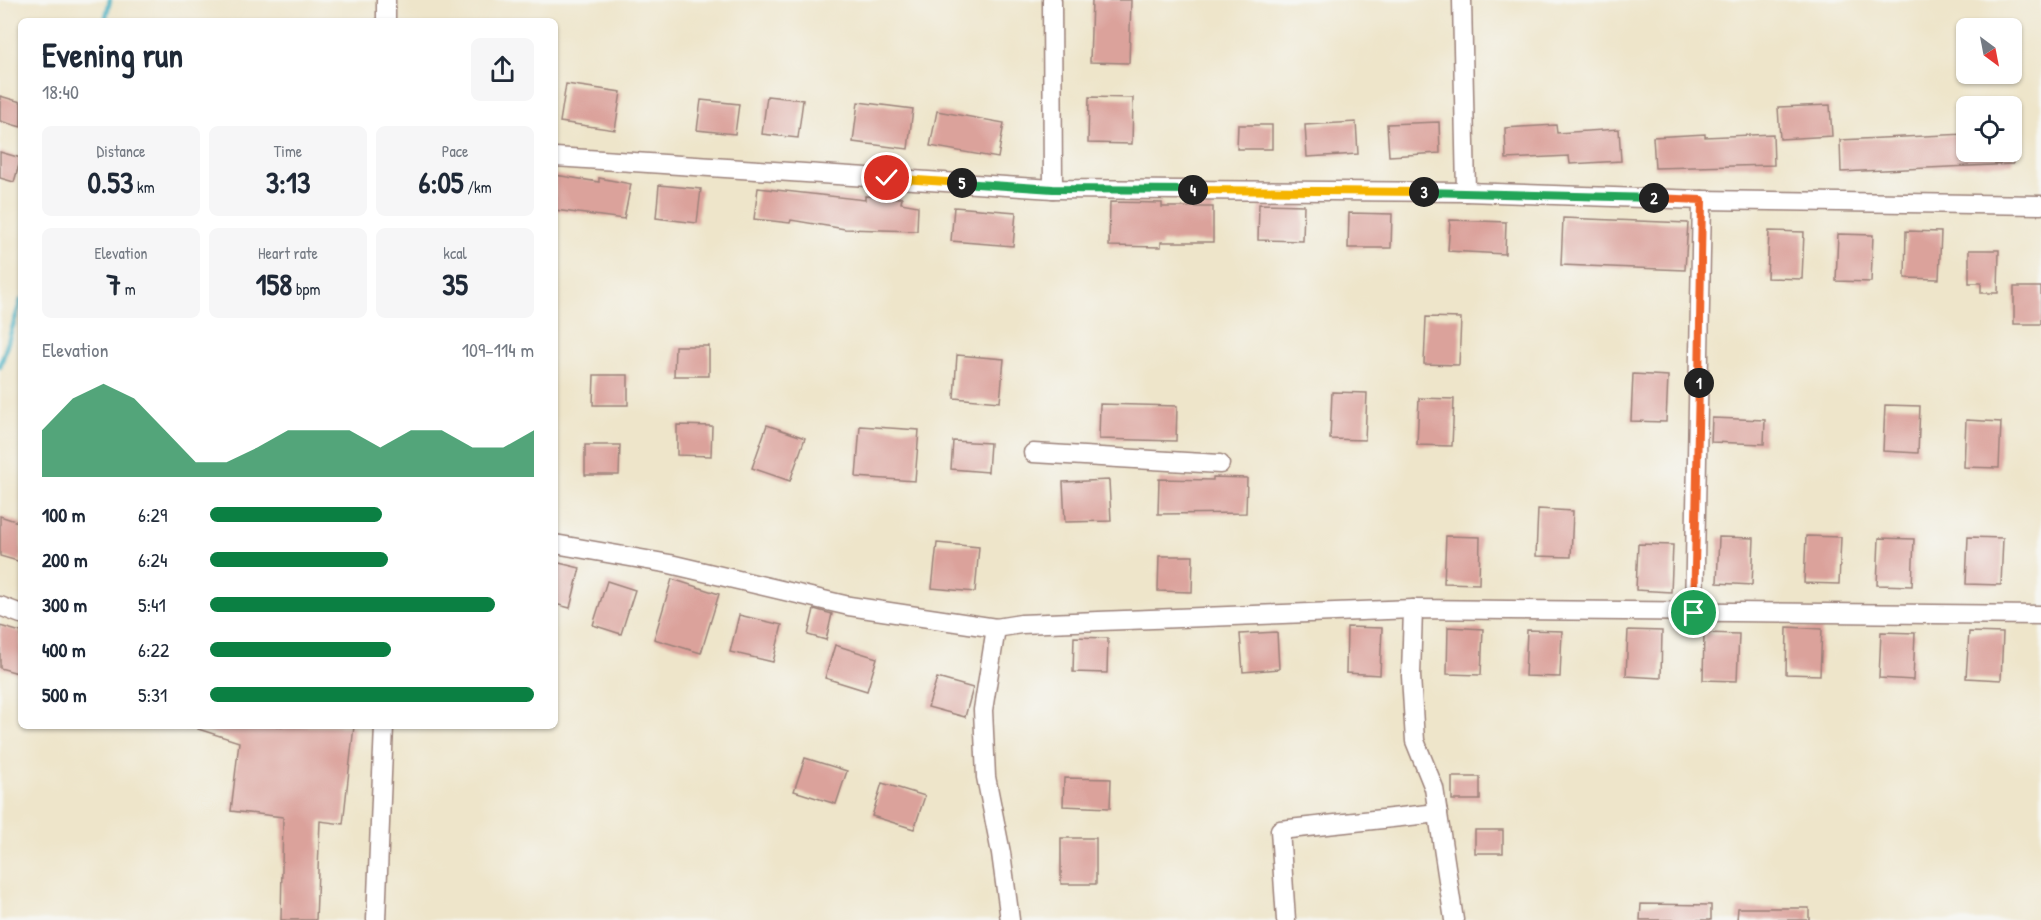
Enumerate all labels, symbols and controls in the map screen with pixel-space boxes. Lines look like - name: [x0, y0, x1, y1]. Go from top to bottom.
- north arrow: [1956, 18, 2022, 84]
- map controls: [1956, 18, 2022, 162]
- text: Evening run: [42, 33, 183, 77]
- button: share: [471, 38, 534, 101]
- text: 18:40: [42, 78, 79, 105]
- button: locate: [1956, 96, 2022, 162]
- text: Distance: [97, 140, 145, 162]
- text: Time: [274, 140, 302, 162]
- text: Pace: [442, 140, 468, 162]
- pin: [861, 152, 912, 203]
- icon: check: [870, 161, 903, 194]
- text: 0.53: [87, 162, 133, 202]
- text: 3:13: [266, 162, 310, 202]
- text: 6:05: [418, 162, 464, 202]
- pin: 5: [947, 168, 977, 198]
- text: 5: [959, 172, 965, 194]
- pin: 4: [1178, 175, 1208, 205]
- text: km: [133, 176, 155, 198]
- text: /km: [464, 176, 492, 198]
- pin: 3: [1409, 177, 1439, 207]
- text: 4: [1190, 179, 1196, 201]
- text: 3: [1420, 181, 1428, 203]
- pin: 2: [1639, 183, 1669, 213]
- text: 2: [1650, 187, 1658, 209]
- text: Elevation: [94, 242, 148, 264]
- text: Heart rate: [258, 242, 318, 264]
- text: kcal: [443, 242, 467, 264]
- text: 7: [106, 264, 121, 304]
- text: 158: [256, 264, 292, 304]
- text: 35: [442, 264, 468, 304]
- text: m: [121, 278, 136, 300]
- text: bpm: [292, 278, 320, 300]
- text: Elevation: [42, 336, 108, 363]
- text: 109–114 m: [462, 336, 534, 363]
- pin: 1: [1684, 368, 1714, 398]
- text: 1: [1696, 372, 1702, 394]
- text: 100 m: [42, 501, 85, 528]
- text: 6:29: [138, 501, 167, 528]
- text: 200 m: [42, 546, 87, 573]
- text: 6:24: [138, 546, 167, 573]
- pin: [1668, 587, 1719, 638]
- text: 300 m: [42, 591, 87, 618]
- text: 5:41: [138, 591, 166, 618]
- icon: arrive: [1677, 596, 1710, 629]
- text: 400 m: [42, 636, 86, 663]
- text: 6:22: [138, 636, 169, 663]
- text: 500 m: [42, 681, 87, 708]
- text: 5:31: [138, 681, 167, 708]

